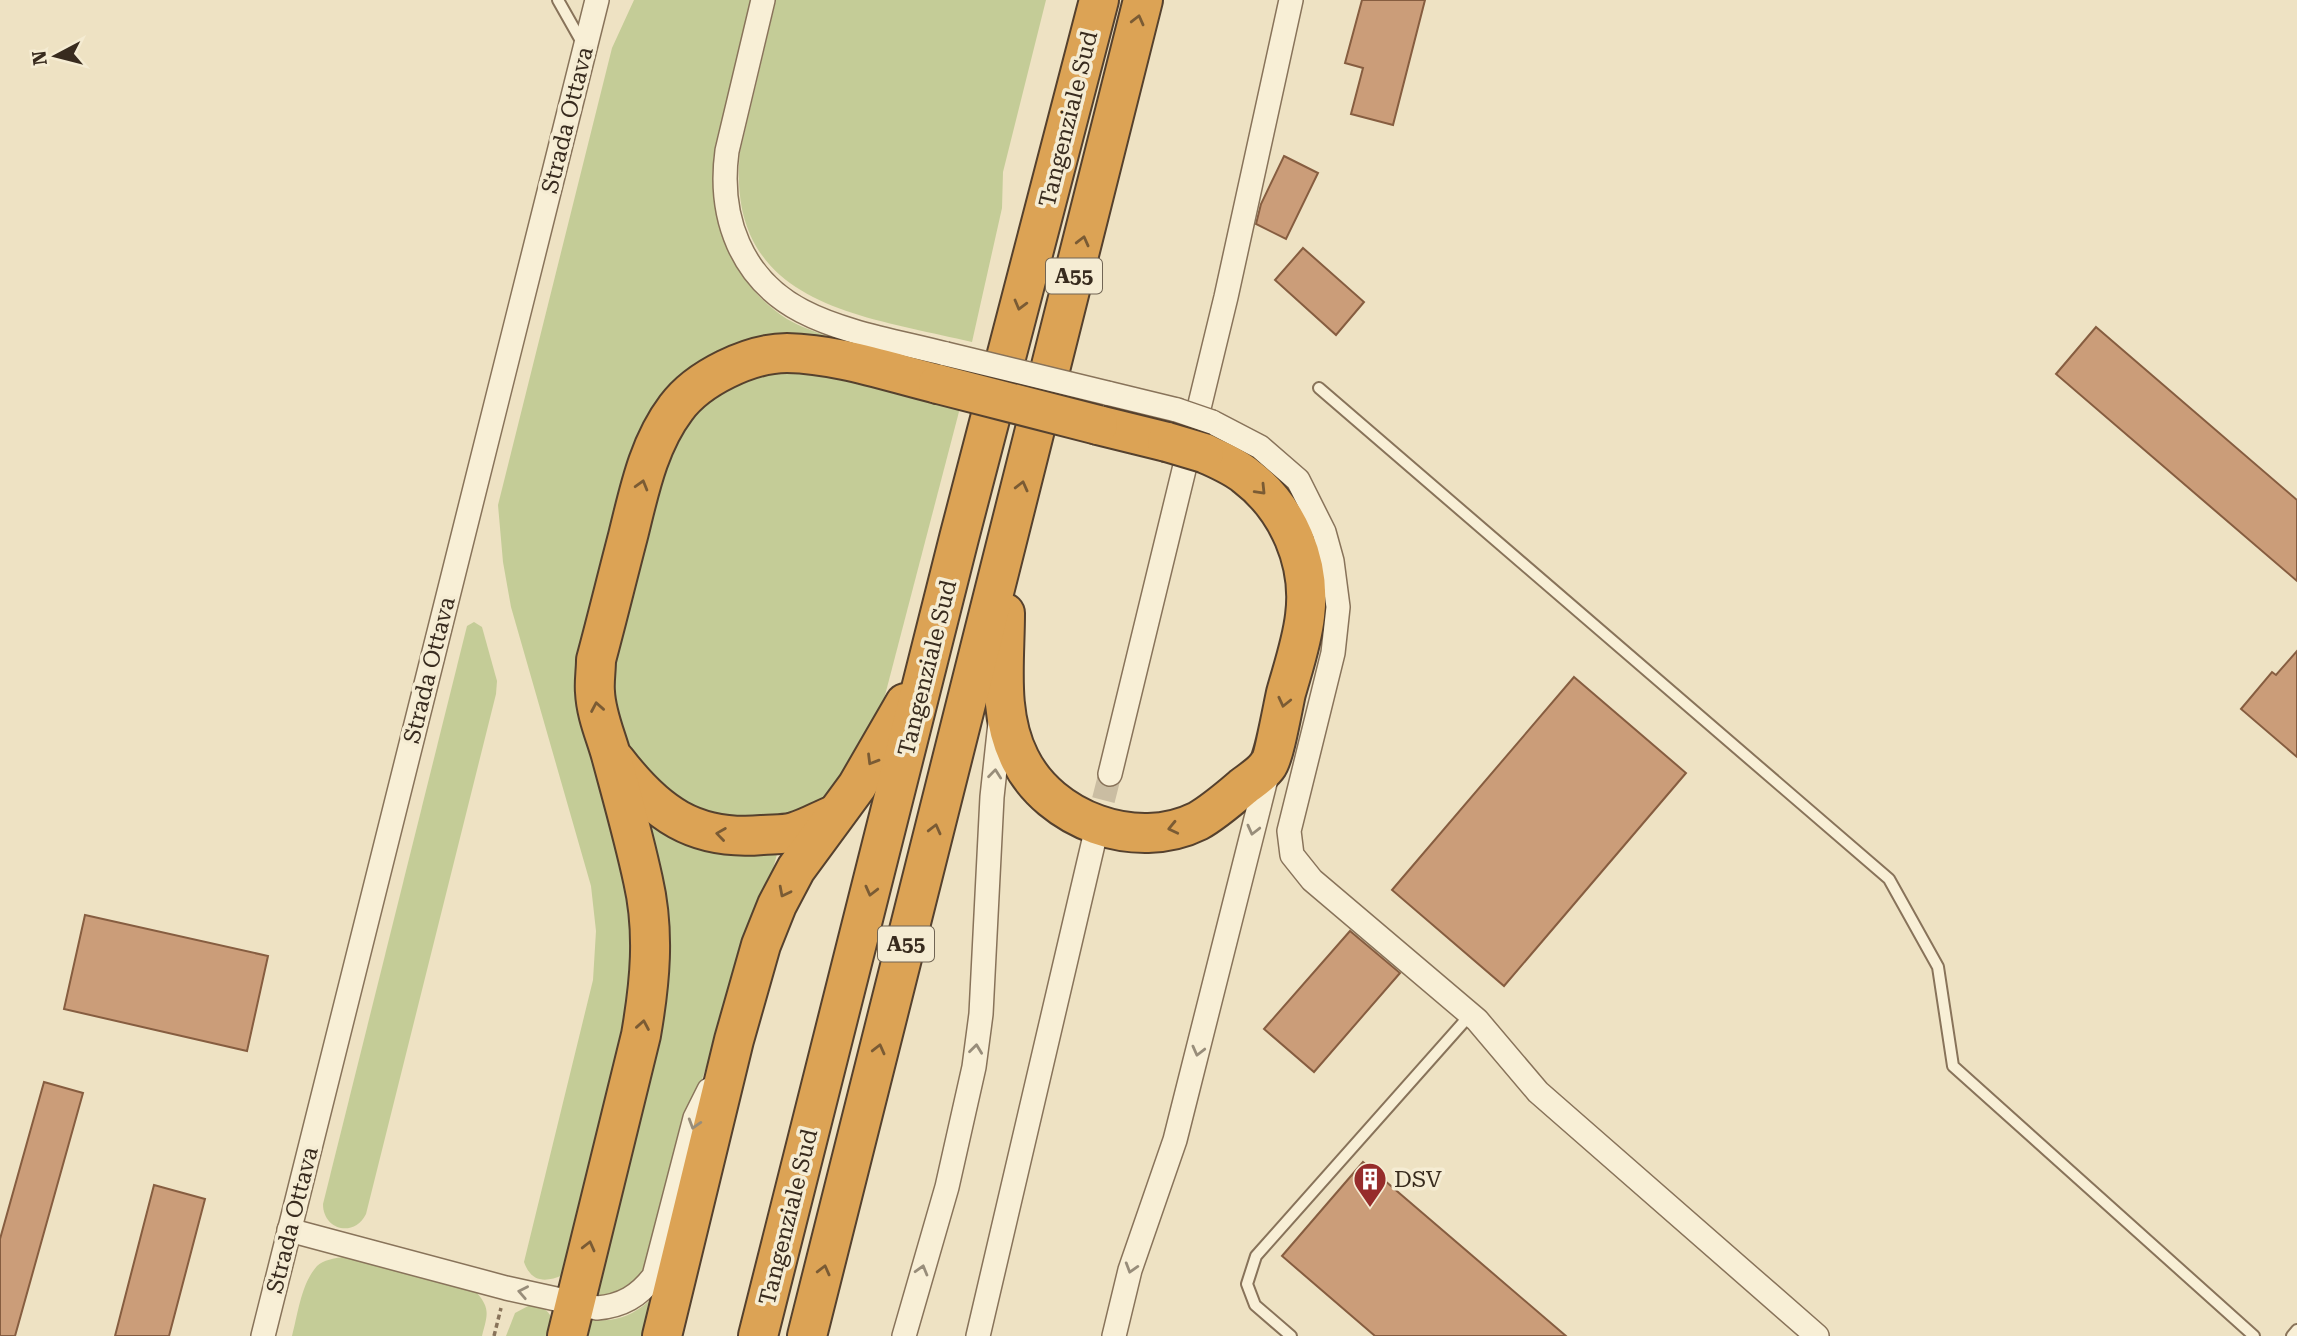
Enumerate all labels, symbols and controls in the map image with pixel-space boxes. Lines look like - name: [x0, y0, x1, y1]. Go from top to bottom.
- one-way arrow: [1130, 14, 1144, 26]
- north arrow: [21, 21, 91, 91]
- street label: Tangenziale Sud: [1034, 28, 1104, 210]
- street label: Strada Ottava: [536, 44, 599, 196]
- text: N: [27, 49, 52, 67]
- one-way arrow: [1075, 235, 1089, 247]
- road number: A55: [1046, 258, 1102, 294]
- one-way arrow: [1014, 299, 1028, 311]
- one-way arrow: [633, 480, 648, 492]
- one-way arrow: [1014, 480, 1028, 492]
- one-way arrow: [1252, 482, 1265, 495]
- street label: Tangenziale Sud: [893, 577, 963, 759]
- street label: Strada Ottava: [398, 594, 461, 746]
- one-way arrow: [1278, 696, 1292, 708]
- one-way arrow: [590, 701, 605, 713]
- one-way arrow: [867, 753, 880, 766]
- one-way arrow: [987, 768, 1002, 779]
- one-way arrow: [1167, 819, 1179, 834]
- one-way arrow: [927, 823, 941, 835]
- one-way arrow: [1247, 824, 1261, 836]
- one-way arrow: [715, 827, 727, 842]
- one-way arrow: [778, 885, 792, 897]
- one-way arrow: [865, 885, 879, 897]
- road number: A55: [878, 926, 934, 962]
- one-way arrow: [635, 1019, 650, 1031]
- one-way arrow: [871, 1043, 885, 1055]
- one-way arrow: [969, 1044, 984, 1055]
- one-way arrow: [1192, 1045, 1206, 1057]
- one-way arrow: [688, 1118, 702, 1130]
- street label: Tangenziale Sud: [754, 1126, 824, 1308]
- street label: Strada Ottava: [261, 1144, 324, 1296]
- building icon: DSV: [1351, 1160, 1389, 1209]
- place label: DSV: [1394, 1166, 1442, 1193]
- one-way arrow: [581, 1240, 595, 1252]
- one-way arrow: [1124, 1262, 1139, 1274]
- one-way arrow: [816, 1264, 830, 1276]
- one-way arrow: [914, 1264, 929, 1276]
- one-way arrow: [517, 1285, 529, 1300]

